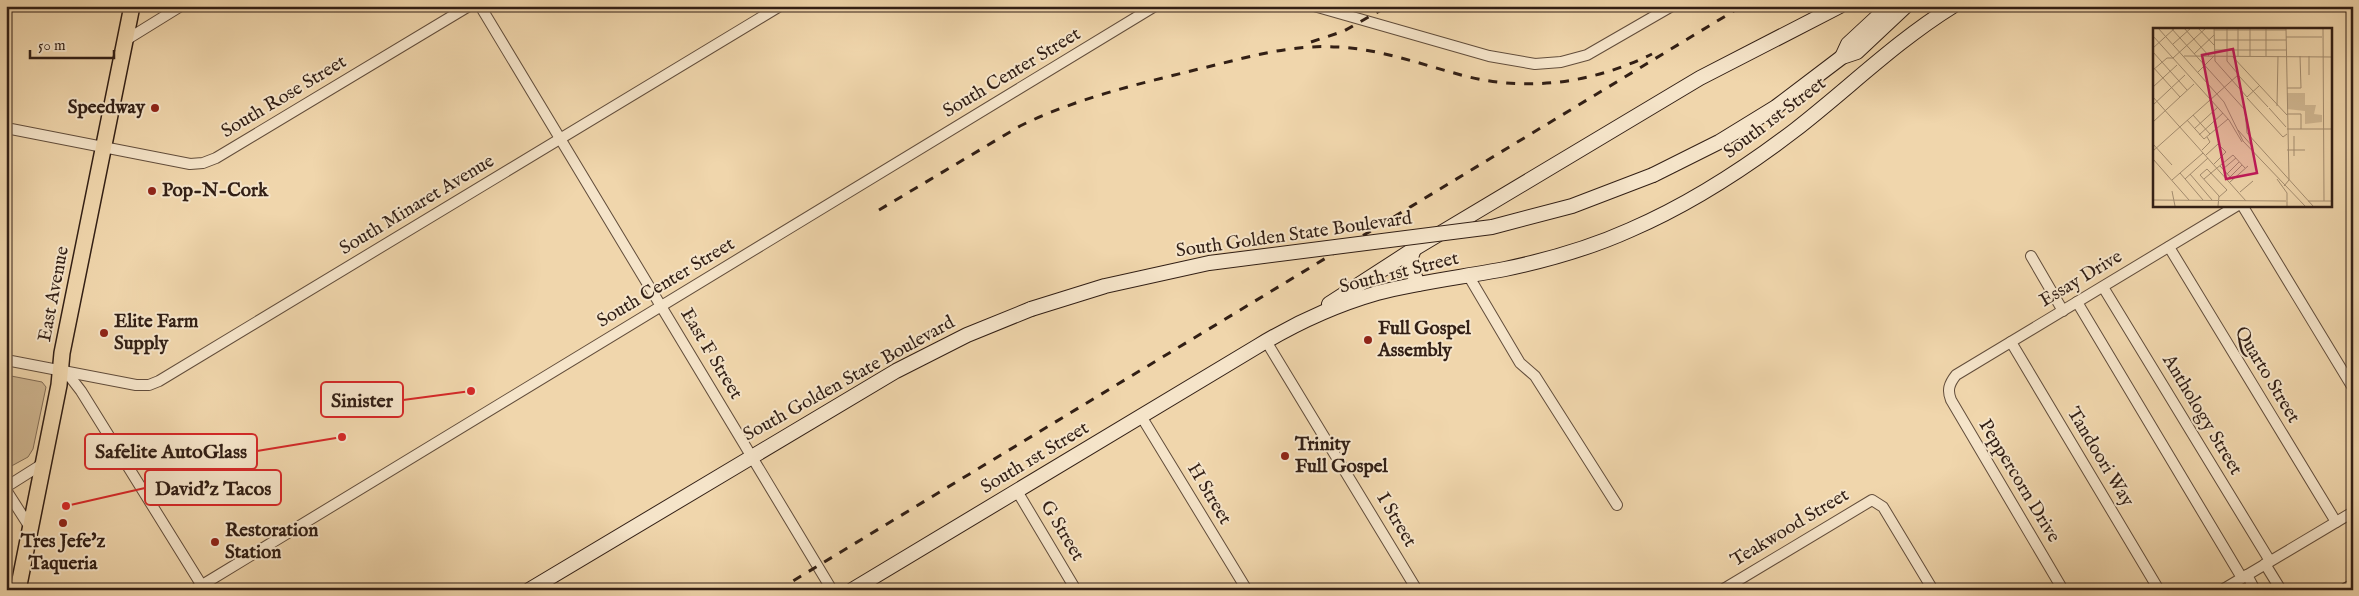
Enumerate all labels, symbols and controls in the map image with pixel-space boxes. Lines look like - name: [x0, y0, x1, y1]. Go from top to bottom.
- street label: South Center Street: [939, 22, 1086, 124]
- scale bar: [30, 28, 114, 60]
- inset map: [2153, 28, 2332, 206]
- text: 50 m: [38, 36, 66, 55]
- street label: South Rose Street: [217, 50, 351, 144]
- street label: South 1st Street: [1719, 71, 1831, 164]
- place label: Speedway: [68, 96, 146, 120]
- marker: Speedway: [149, 102, 161, 114]
- street label: South Minaret Avenue: [335, 149, 499, 261]
- place label: Pop-N-Cork: [162, 179, 269, 203]
- marker: Pop-N-Cork: [146, 185, 158, 197]
- street label: South Golden State Boulevard: [1174, 206, 1414, 263]
- street label: South Center Street: [593, 232, 740, 334]
- street label: East Avenue: [33, 244, 75, 344]
- street label: Essay Drive: [2035, 245, 2127, 313]
- street label: South 1st Street: [1337, 246, 1462, 299]
- street label: East F Street: [674, 304, 748, 404]
- place label: Elite Farm Supply: [114, 310, 199, 356]
- street label: South Golden State Boulevard: [739, 310, 960, 447]
- place label: Full Gospel Assembly: [1377, 317, 1471, 363]
- street label: Quarto Street: [2229, 322, 2306, 428]
- marker: Elite Farm Supply: [98, 327, 110, 339]
- marker: Full Gospel Assembly: [1362, 334, 1374, 346]
- street label: Anthology Street: [2156, 349, 2248, 480]
- callout: Sinister: [321, 382, 403, 417]
- text: Sinister: [331, 389, 394, 414]
- street label: Tandoori Way: [2061, 403, 2139, 512]
- street label: Peppercorn Drive: [1973, 415, 2065, 547]
- street label: South 1st Street: [976, 416, 1094, 500]
- place label: Trinity Full Gospel: [1294, 433, 1388, 479]
- callout: Safelite AutoGlass: [85, 434, 257, 469]
- text: Safelite AutoGlass: [95, 440, 247, 465]
- marker: Trinity Full Gospel: [1279, 450, 1291, 462]
- street label: H Street: [1181, 459, 1237, 530]
- callout: David'z Tacos: [145, 470, 281, 505]
- text: David'z Tacos: [155, 477, 271, 502]
- street label: Teakwood Street: [1727, 483, 1854, 573]
- street label: I Street: [1370, 488, 1422, 552]
- street label: G Street: [1035, 496, 1090, 566]
- marker: Tres Jefe'z Taqueria: [57, 517, 69, 529]
- place label: Restoration Station: [225, 519, 318, 565]
- place label: Tres Jefe'z Taqueria: [20, 530, 105, 576]
- marker: Restoration Station: [209, 536, 221, 548]

